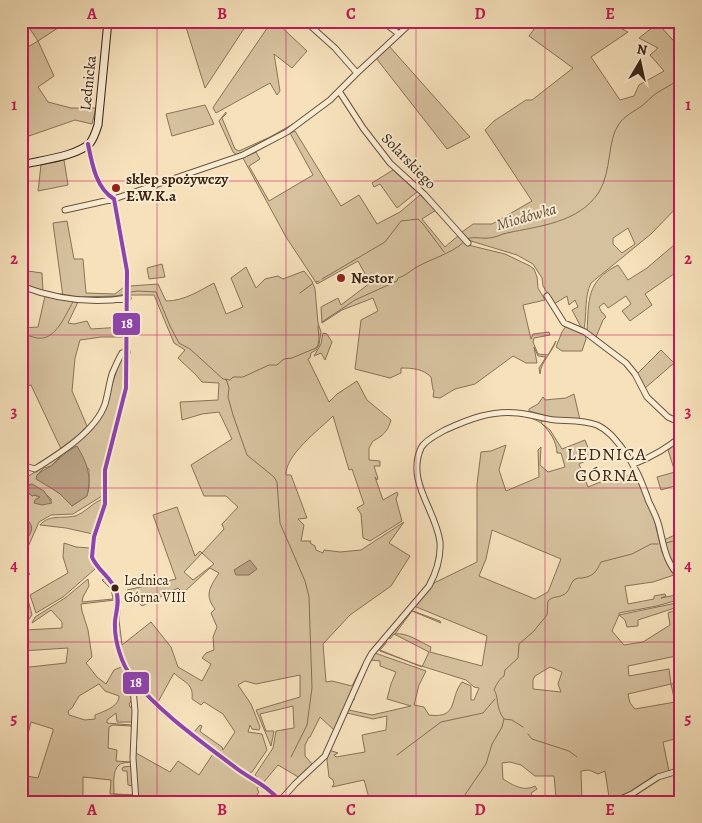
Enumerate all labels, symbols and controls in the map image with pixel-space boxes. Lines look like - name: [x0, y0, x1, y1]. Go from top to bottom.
- text: A: [86, 3, 98, 25]
- text: B: [217, 3, 227, 25]
- text: C: [346, 3, 356, 25]
- text: D: [474, 3, 486, 25]
- text: E: [605, 3, 615, 25]
- north arrow: [614, 38, 664, 88]
- text: N: [635, 39, 648, 60]
- street label: Lednicka: [75, 54, 101, 112]
- text: 1: [11, 94, 17, 116]
- text: 1: [685, 94, 691, 116]
- street label: Solarskiego: [377, 129, 441, 193]
- place label: sklep spożywczy E.W.K.a: [126, 169, 229, 206]
- marker: sklep spożywczy E.W.K.a: [110, 182, 122, 194]
- water label: Miodówka: [494, 198, 560, 236]
- text: 2: [10, 248, 18, 270]
- text: 2: [684, 248, 692, 270]
- place label: Nestor: [351, 268, 394, 288]
- marker: Nestor: [335, 272, 347, 284]
- line badge: 18: [112, 312, 141, 336]
- text: 18: [121, 314, 133, 333]
- text: 3: [11, 401, 18, 423]
- text: 3: [685, 401, 692, 423]
- district label: LEDNICA GÓRNA: [567, 442, 647, 487]
- text: 4: [10, 555, 18, 577]
- text: 4: [684, 555, 692, 577]
- place label: Lednica Górna VIII: [124, 571, 186, 607]
- marker: Lednica Górna VIII: [110, 583, 120, 593]
- line badge: 18: [122, 671, 150, 695]
- text: 18: [130, 673, 142, 692]
- text: 5: [11, 708, 18, 730]
- text: 5: [685, 708, 692, 730]
- text: A: [86, 799, 98, 821]
- text: B: [217, 799, 227, 821]
- text: C: [346, 799, 356, 821]
- text: D: [474, 799, 486, 821]
- text: E: [605, 799, 615, 821]

